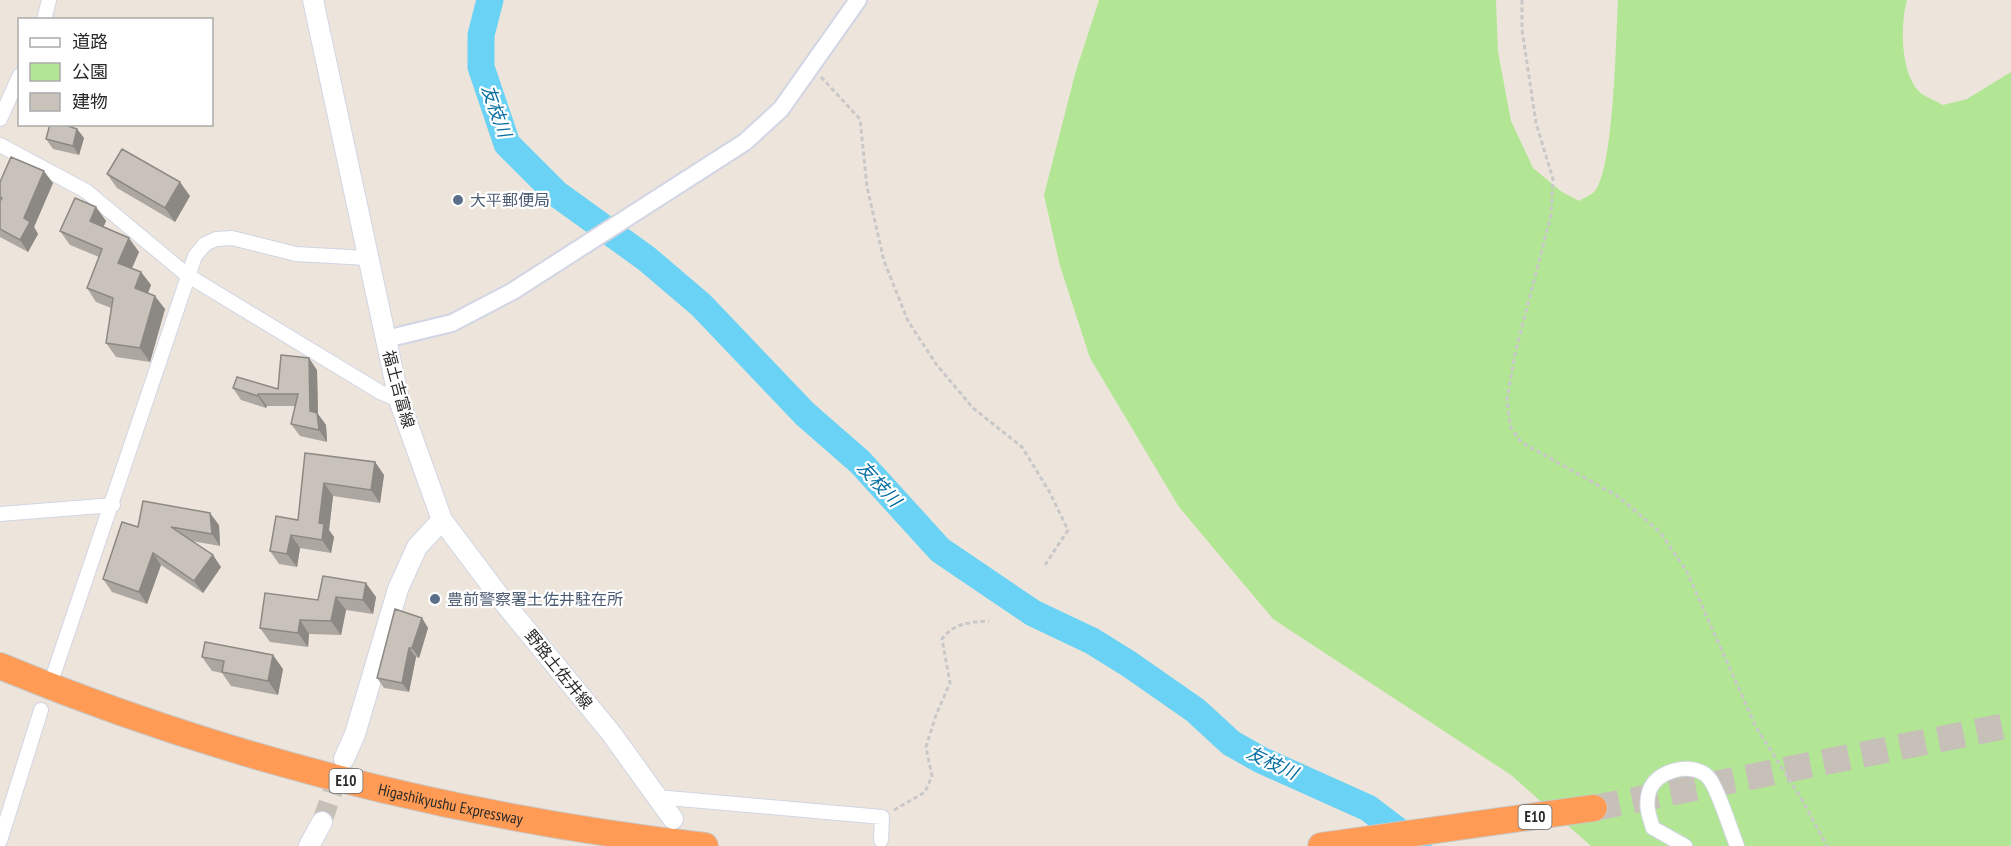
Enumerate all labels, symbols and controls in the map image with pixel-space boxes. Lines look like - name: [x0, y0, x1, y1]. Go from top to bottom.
- legend: [18, 18, 213, 126]
- text: 道路: [72, 30, 108, 53]
- text: 公園: [72, 60, 108, 83]
- water label: 友枝川: [476, 82, 517, 142]
- text: 建物: [72, 90, 108, 113]
- place label: 大平郵便局: [470, 190, 550, 210]
- marker: 大平郵便局: [451, 193, 465, 207]
- street label: 福土吉富線: [379, 348, 419, 430]
- water label: 友枝川: [853, 456, 908, 513]
- place label: 豊前警察署土佐井駐在所: [447, 589, 623, 609]
- marker: 豊前警察署土佐井駐在所: [428, 592, 442, 606]
- street label: 野路土佐井線: [521, 625, 597, 713]
- water label: 友枝川: [1243, 741, 1303, 785]
- road number: E10: [330, 769, 362, 793]
- street label: Higashikyushu Expressway: [376, 779, 525, 829]
- road number: E10: [1518, 805, 1552, 829]

